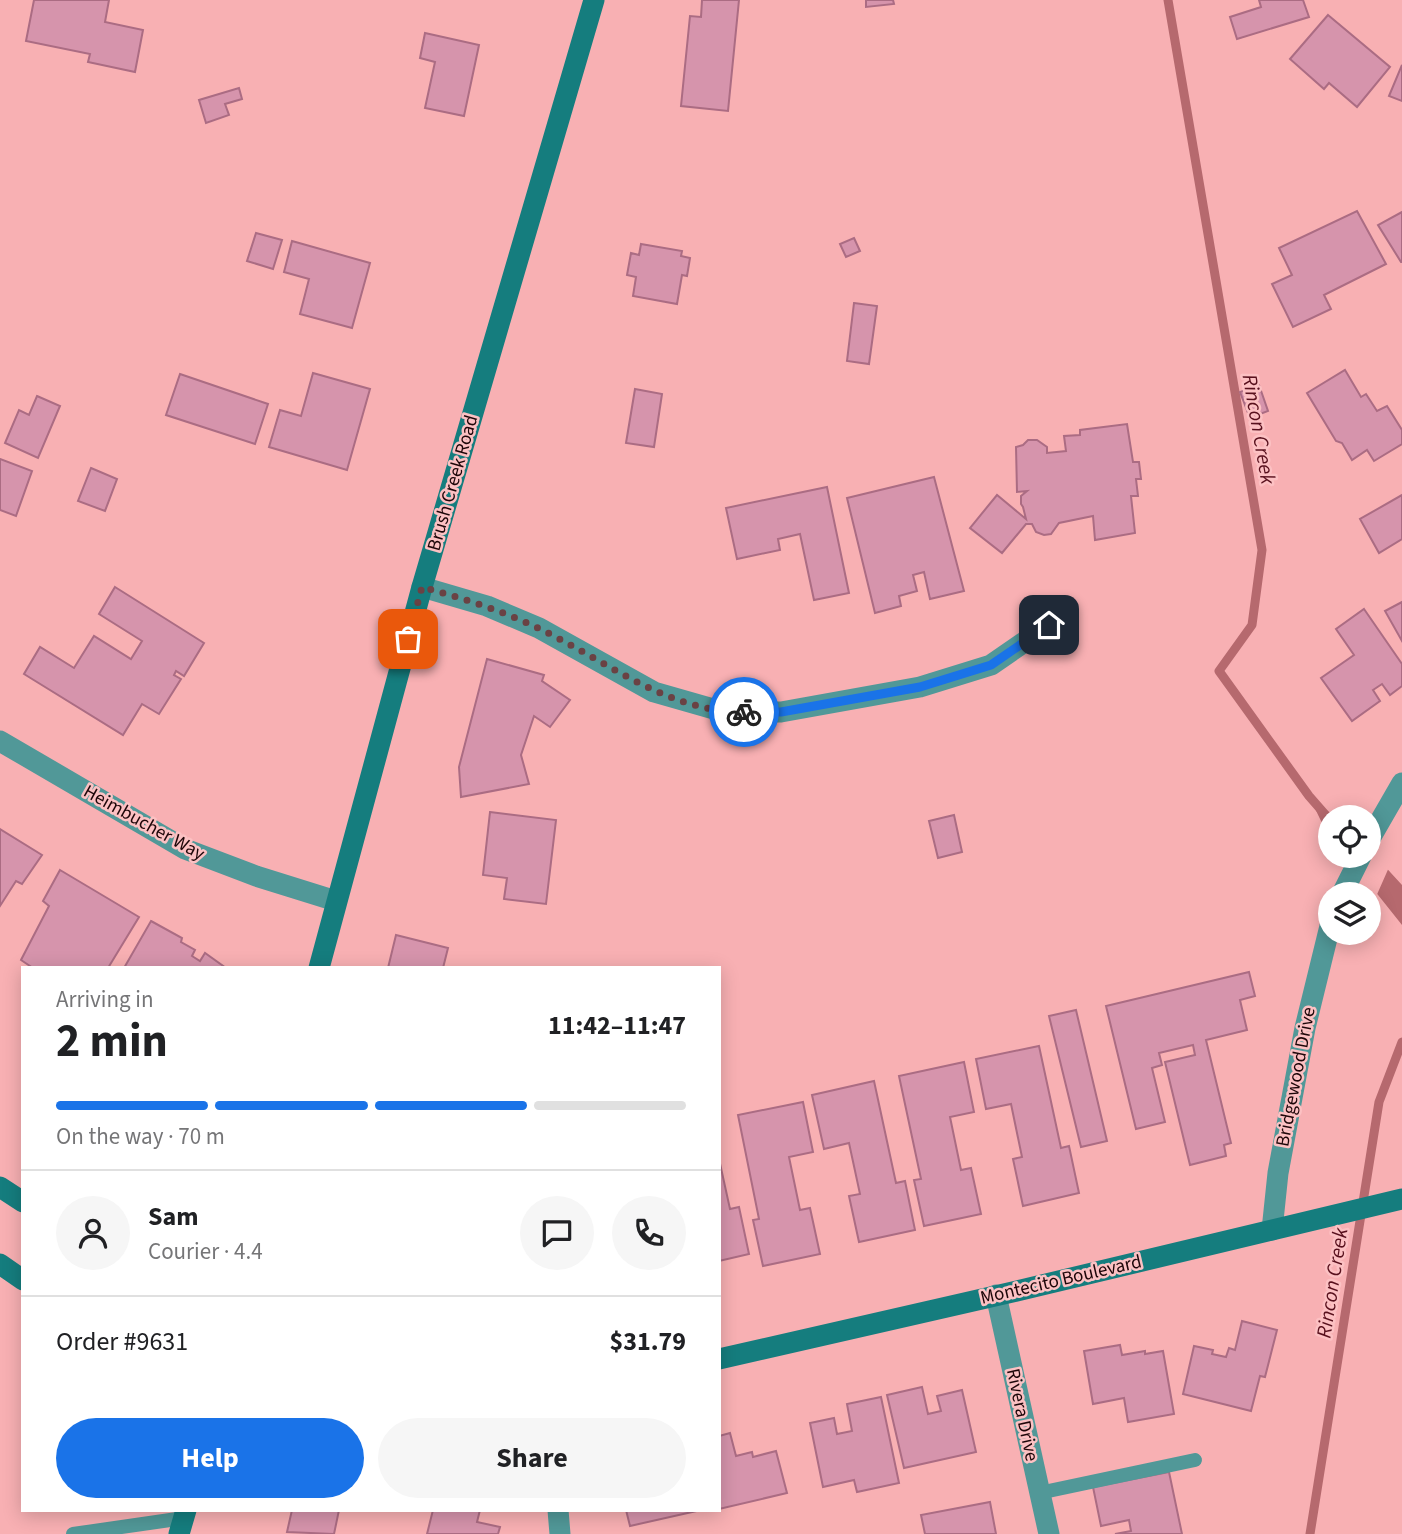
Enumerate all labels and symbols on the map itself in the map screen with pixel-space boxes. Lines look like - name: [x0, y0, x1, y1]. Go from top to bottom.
- water label: Rincon Creek: [1235, 372, 1284, 487]
- street label: Brush Creek Road: [421, 412, 485, 554]
- pin: [1019, 595, 1079, 655]
- pin: [378, 609, 438, 669]
- courier: [709, 677, 779, 747]
- street label: Heimbucher Way: [78, 778, 210, 868]
- street label: Bridgewood Drive: [1269, 1005, 1323, 1149]
- water label: Rincon Creek: [1308, 1225, 1356, 1340]
- street label: Montecito Boulevard: [978, 1248, 1144, 1312]
- street label: Rivera Drive: [999, 1366, 1045, 1464]

